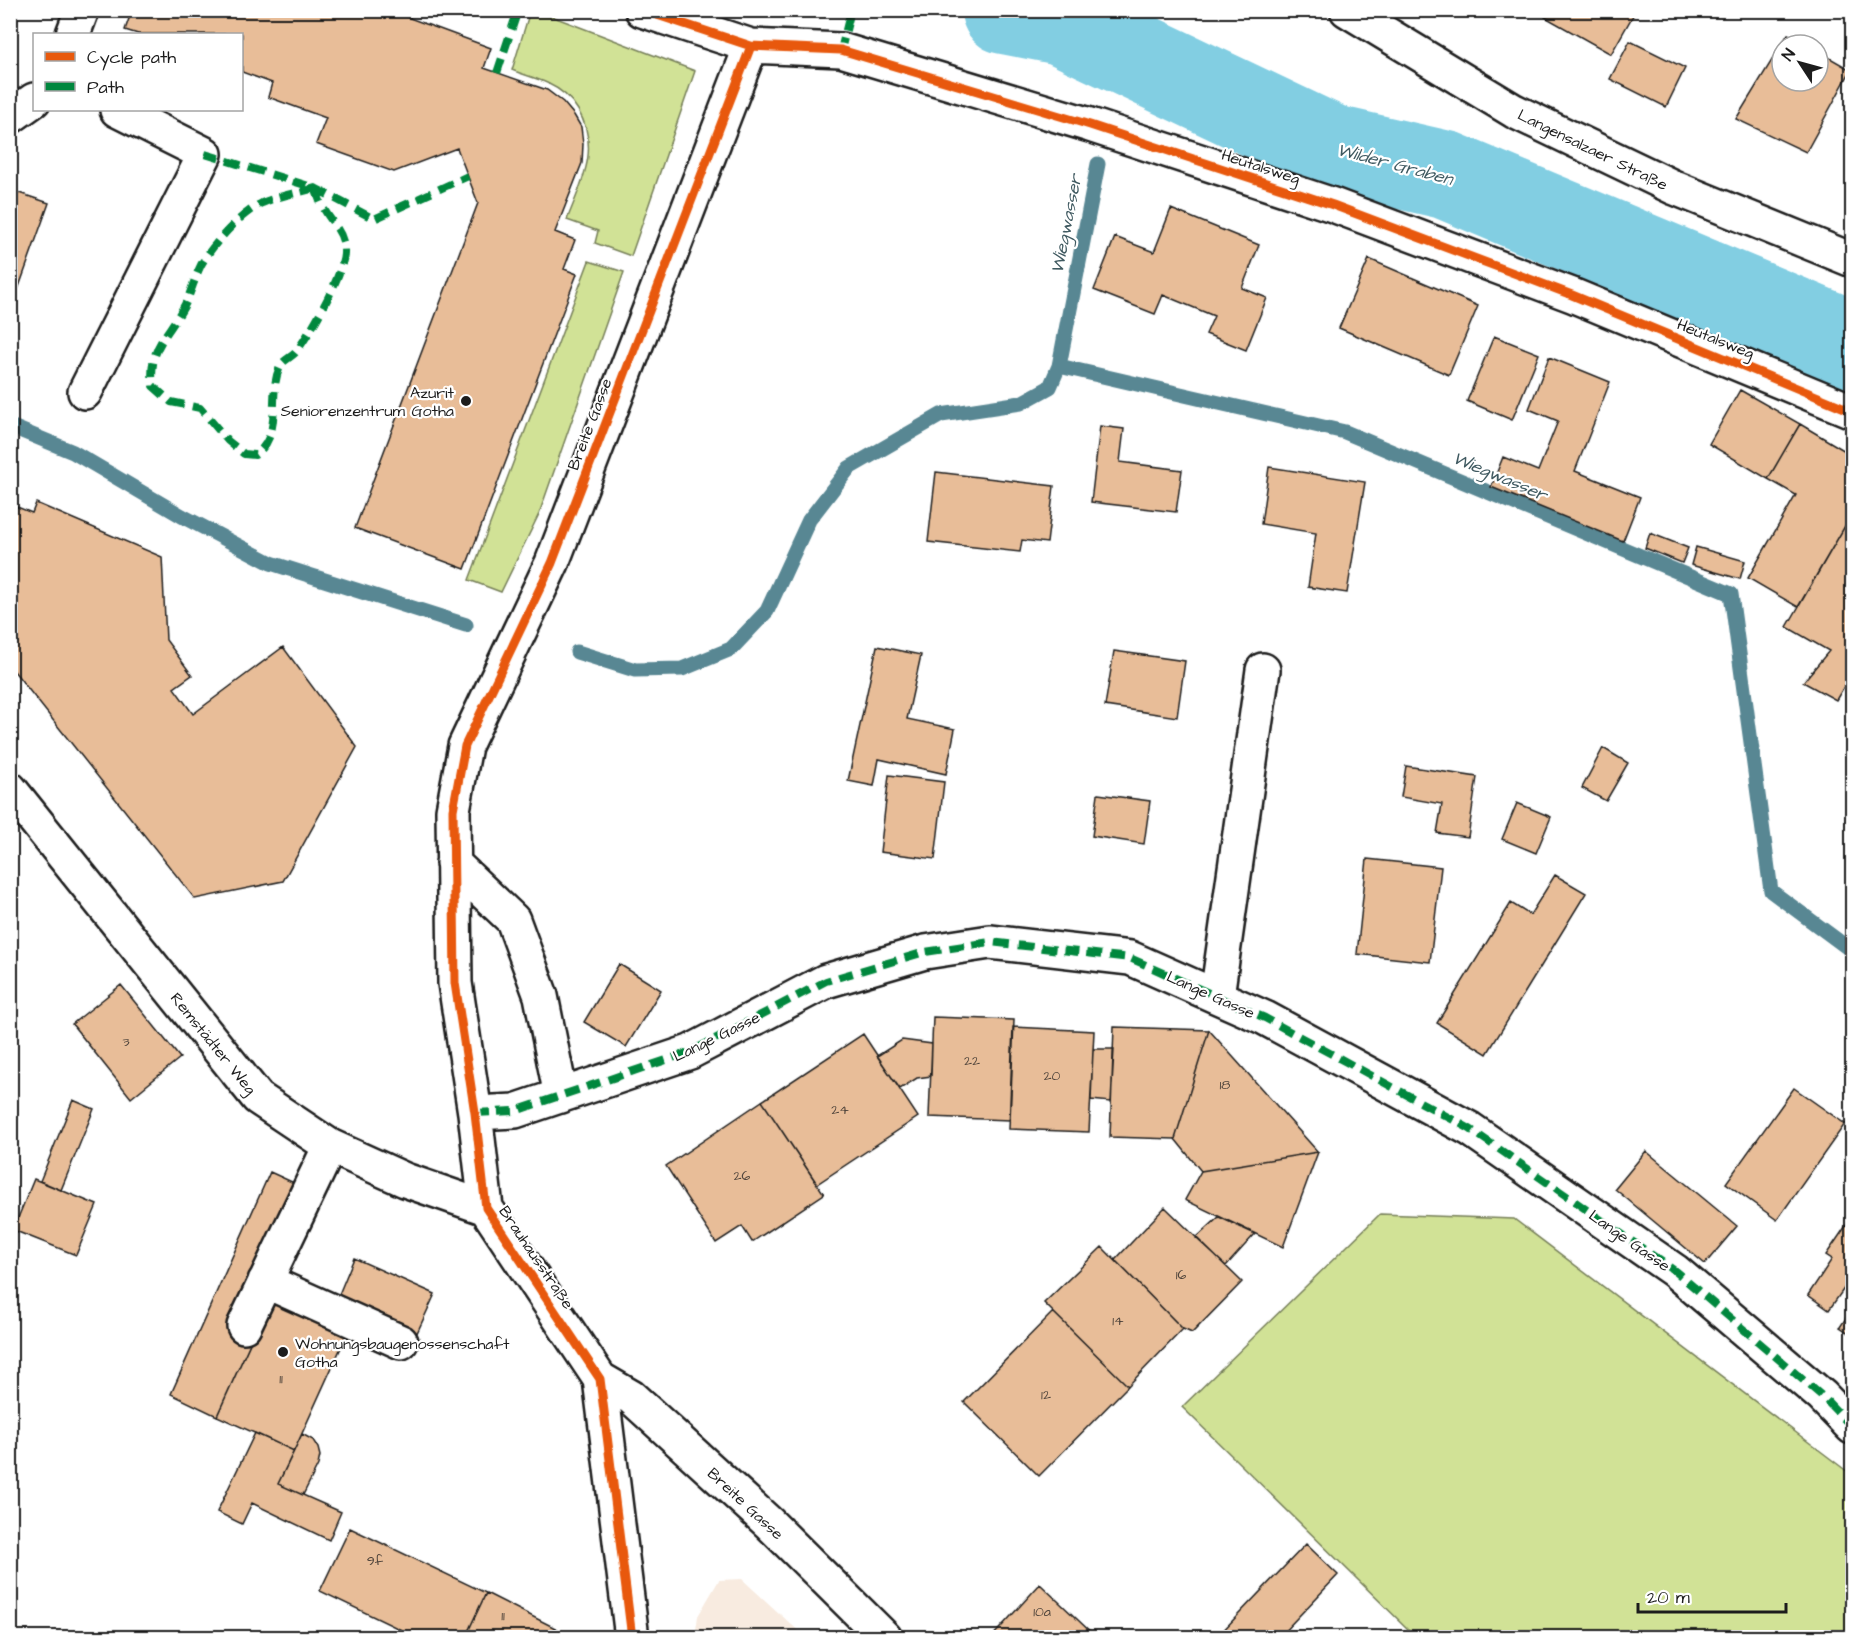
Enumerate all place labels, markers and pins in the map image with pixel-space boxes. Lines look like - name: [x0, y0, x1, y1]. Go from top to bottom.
- place label: Azurit Seniorenzentrum Gotha: [281, 382, 455, 422]
- marker: Azurit Seniorenzentrum Gotha: [459, 394, 473, 408]
- place label: Wohnungsbaugenossenschaft Gotha: [295, 1333, 510, 1373]
- marker: Wohnungsbaugenossenschaft Gotha: [276, 1345, 290, 1359]

